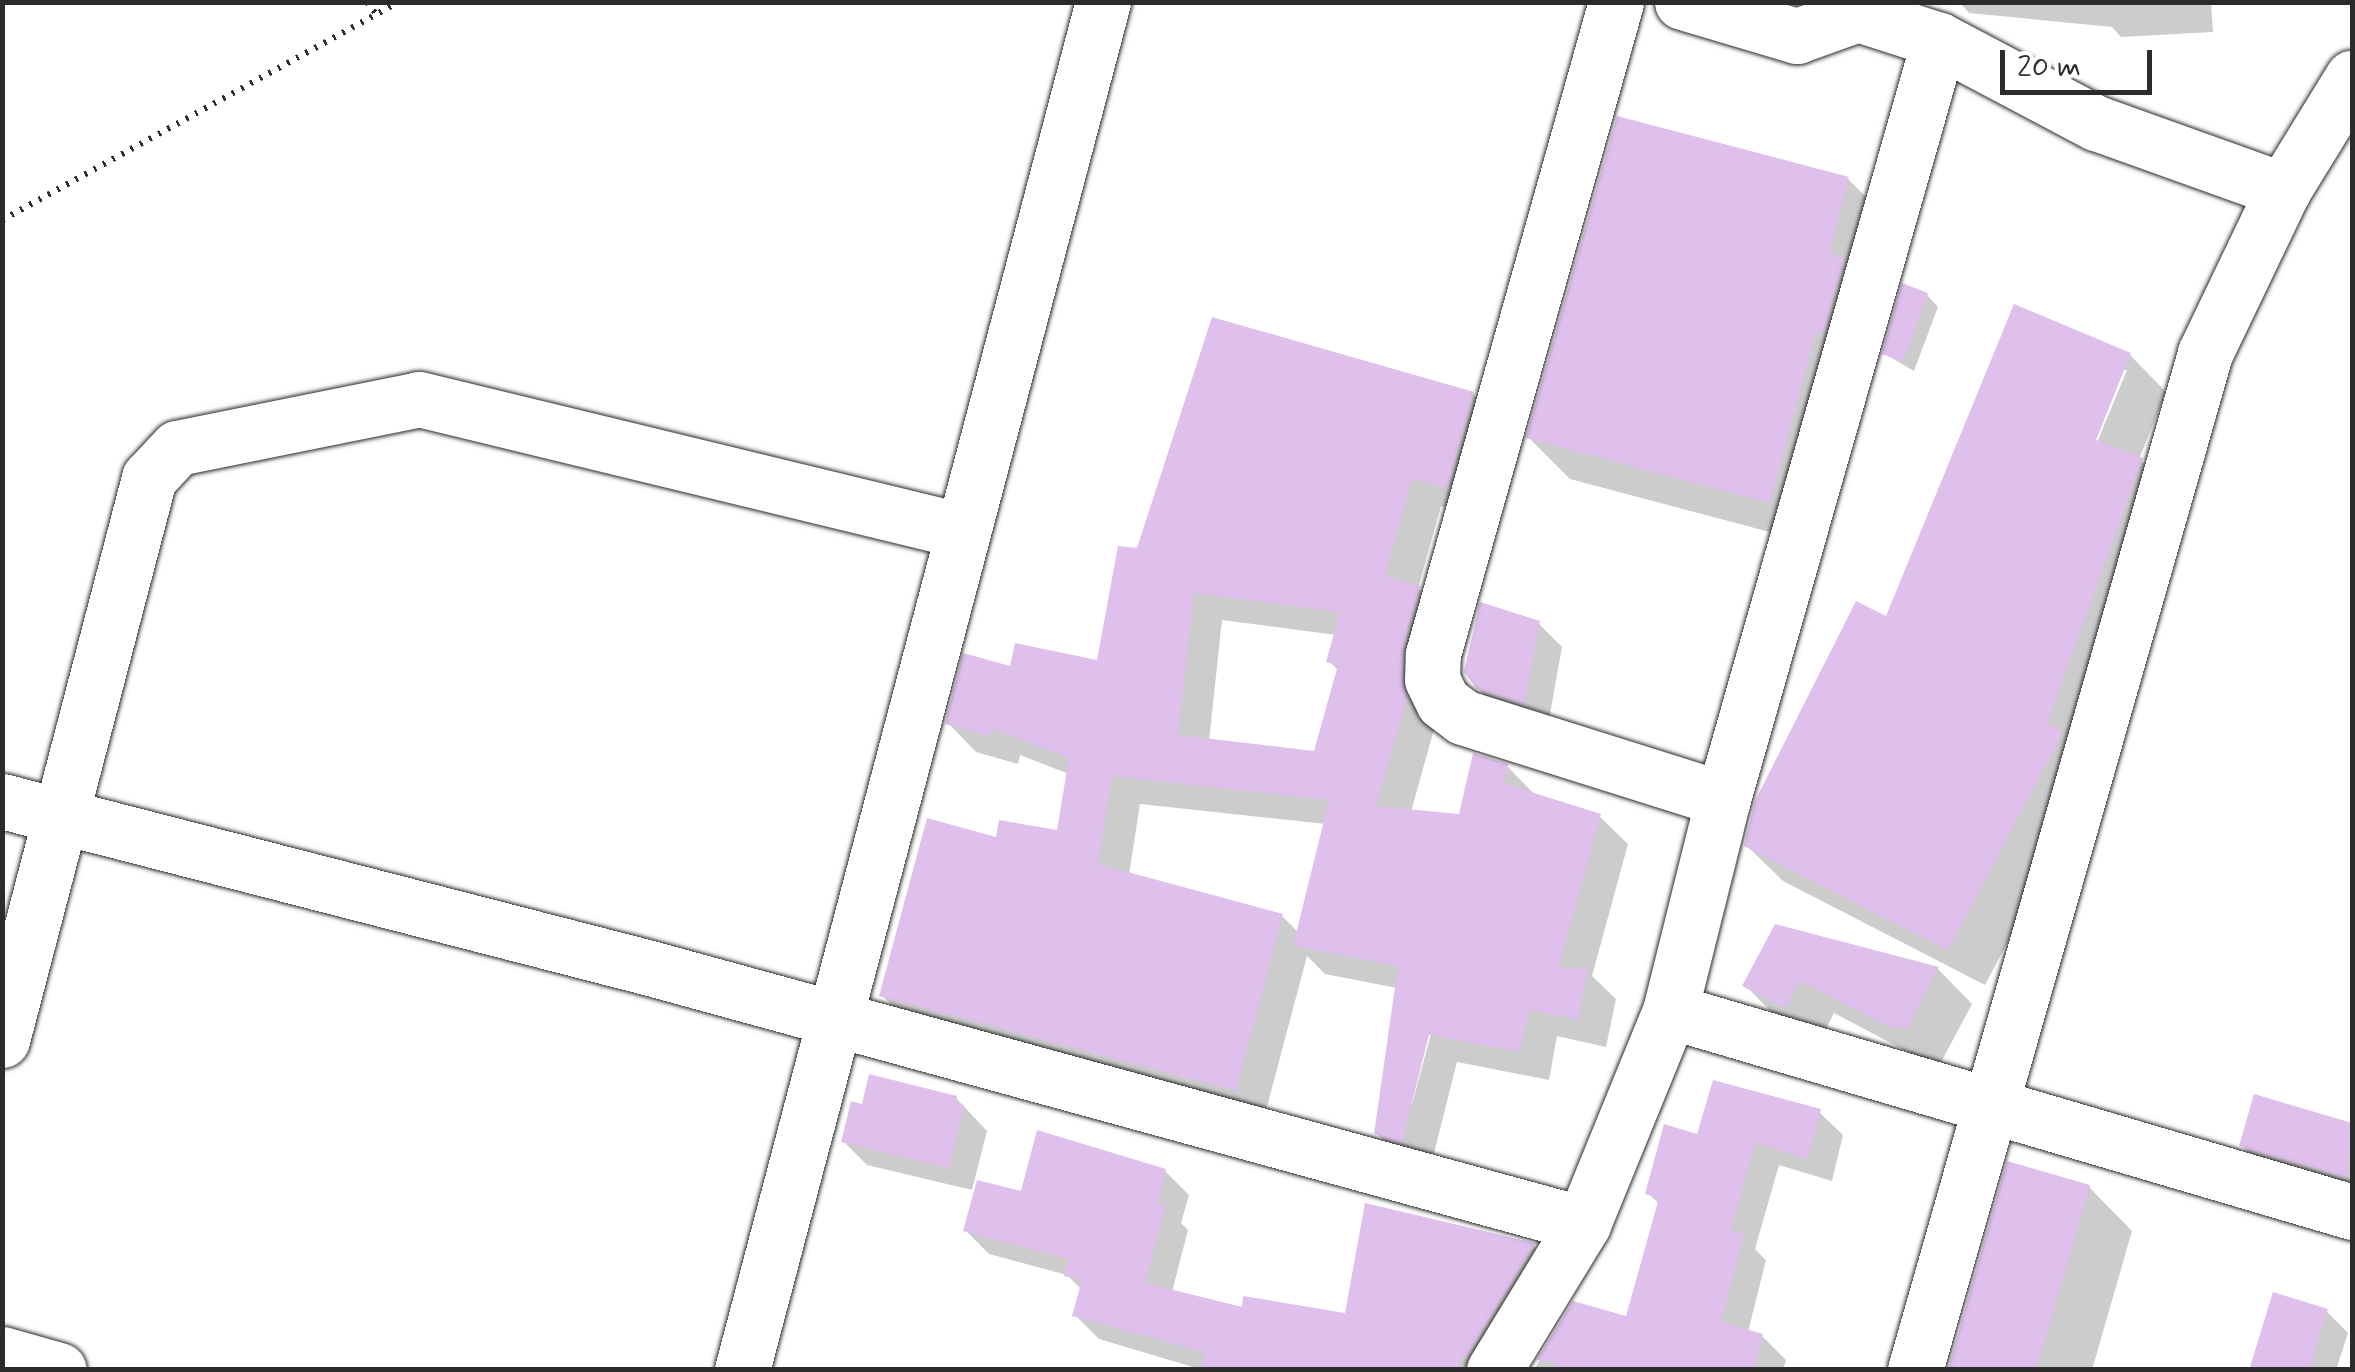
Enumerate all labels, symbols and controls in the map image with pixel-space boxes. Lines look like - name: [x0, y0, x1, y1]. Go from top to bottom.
- scale bar: [2005, 30, 2158, 92]
- text: 20 m: [2017, 48, 2081, 87]

